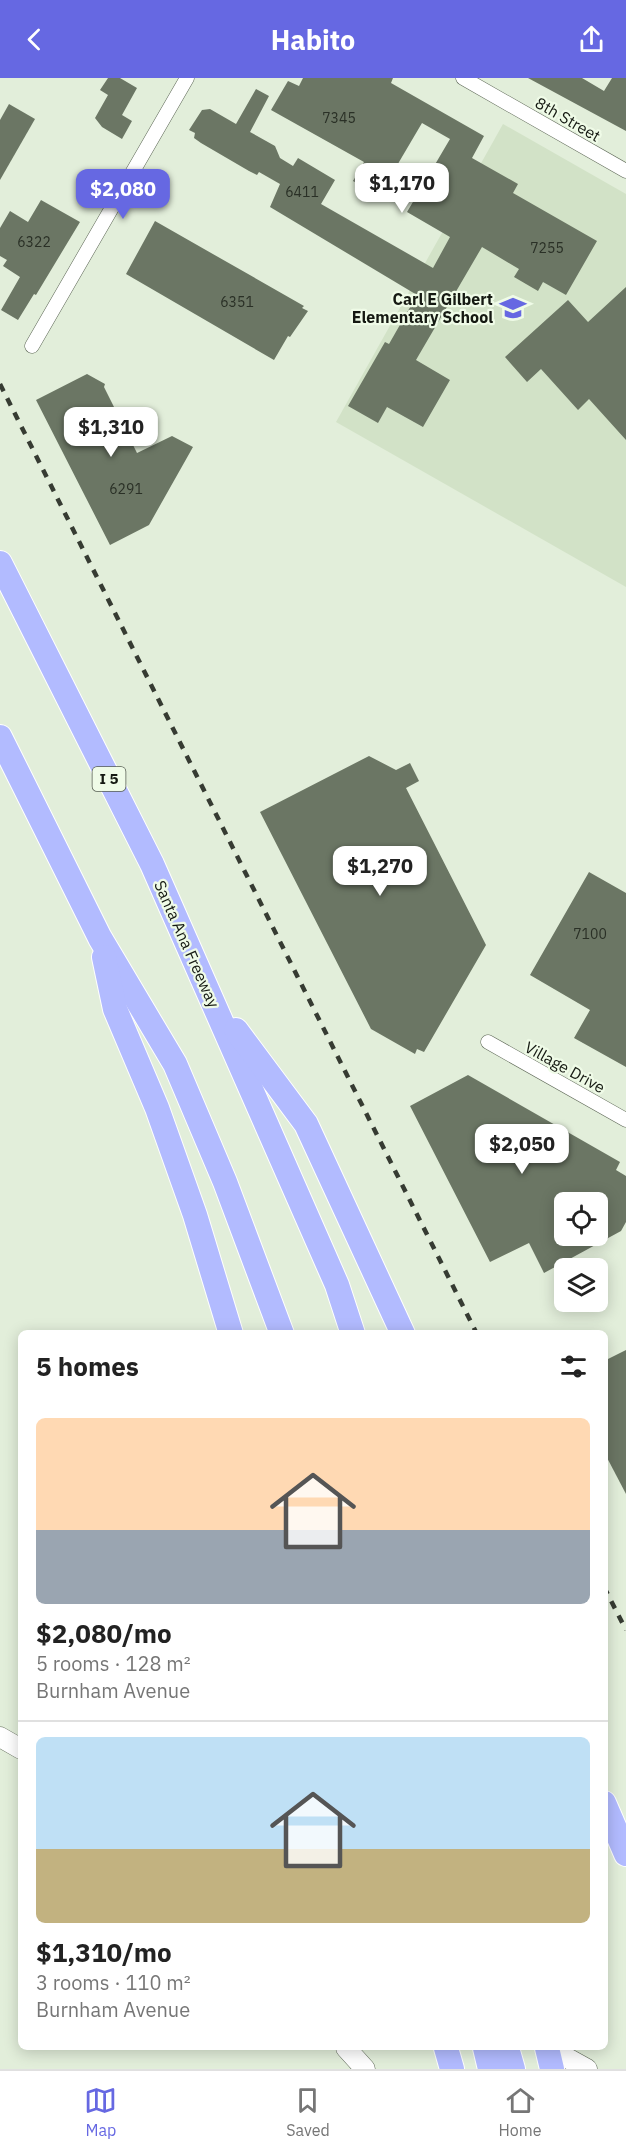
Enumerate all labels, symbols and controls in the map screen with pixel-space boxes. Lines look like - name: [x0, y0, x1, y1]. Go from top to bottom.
- text: Habito: [271, 22, 355, 57]
- icon: back: [18, 23, 51, 56]
- icon: share: [575, 23, 608, 56]
- street label: 8th Street: [532, 92, 604, 146]
- house number: 7345: [322, 109, 356, 127]
- pin: $1,170: [353, 163, 451, 214]
- pin: $2,080: [74, 169, 172, 220]
- text: $1,170: [369, 169, 435, 196]
- text: $2,080: [90, 175, 156, 202]
- house number: 6411: [285, 183, 319, 201]
- house number: 6322: [17, 233, 51, 251]
- house number: 7255: [530, 239, 564, 257]
- place label: Carl E Gilbert Elementary School: [352, 289, 493, 327]
- house number: 6351: [220, 293, 254, 311]
- school or university icon: Carl E Gilbert Elementary School: [498, 293, 528, 323]
- pin: $1,310: [62, 407, 160, 458]
- text: $1,310: [78, 413, 144, 440]
- house number: 6291: [109, 480, 143, 498]
- road number: I 5: [92, 767, 126, 791]
- pin: $1,270: [331, 846, 429, 897]
- text: $1,270: [347, 852, 413, 879]
- street label: Santa Ana Freeway: [150, 877, 224, 1011]
- house number: 7100: [573, 925, 607, 943]
- street label: Village Drive: [521, 1037, 609, 1097]
- pin: $2,050: [473, 1124, 571, 1175]
- text: $2,050: [489, 1130, 555, 1157]
- map controls: [554, 1192, 608, 1312]
- button: locate: [554, 1192, 608, 1246]
- button: layers: [554, 1258, 608, 1312]
- text: 5 homes: [36, 1349, 139, 1383]
- icon: filters: [557, 1350, 590, 1383]
- icon: home: [259, 1457, 367, 1565]
- text: $2,080/mo: [36, 1616, 172, 1650]
- text: 5 rooms · 128 m²: [36, 1650, 191, 1677]
- text: Burnham Avenue: [36, 1677, 190, 1704]
- icon: home: [259, 1776, 367, 1884]
- text: $1,310/mo: [36, 1935, 172, 1969]
- text: 3 rooms · 110 m²: [36, 1969, 191, 1996]
- text: Burnham Avenue: [36, 1996, 190, 2023]
- tab: Map: [84, 2084, 117, 2140]
- tab: Saved: [286, 2084, 330, 2140]
- tab: Home: [499, 2084, 542, 2140]

